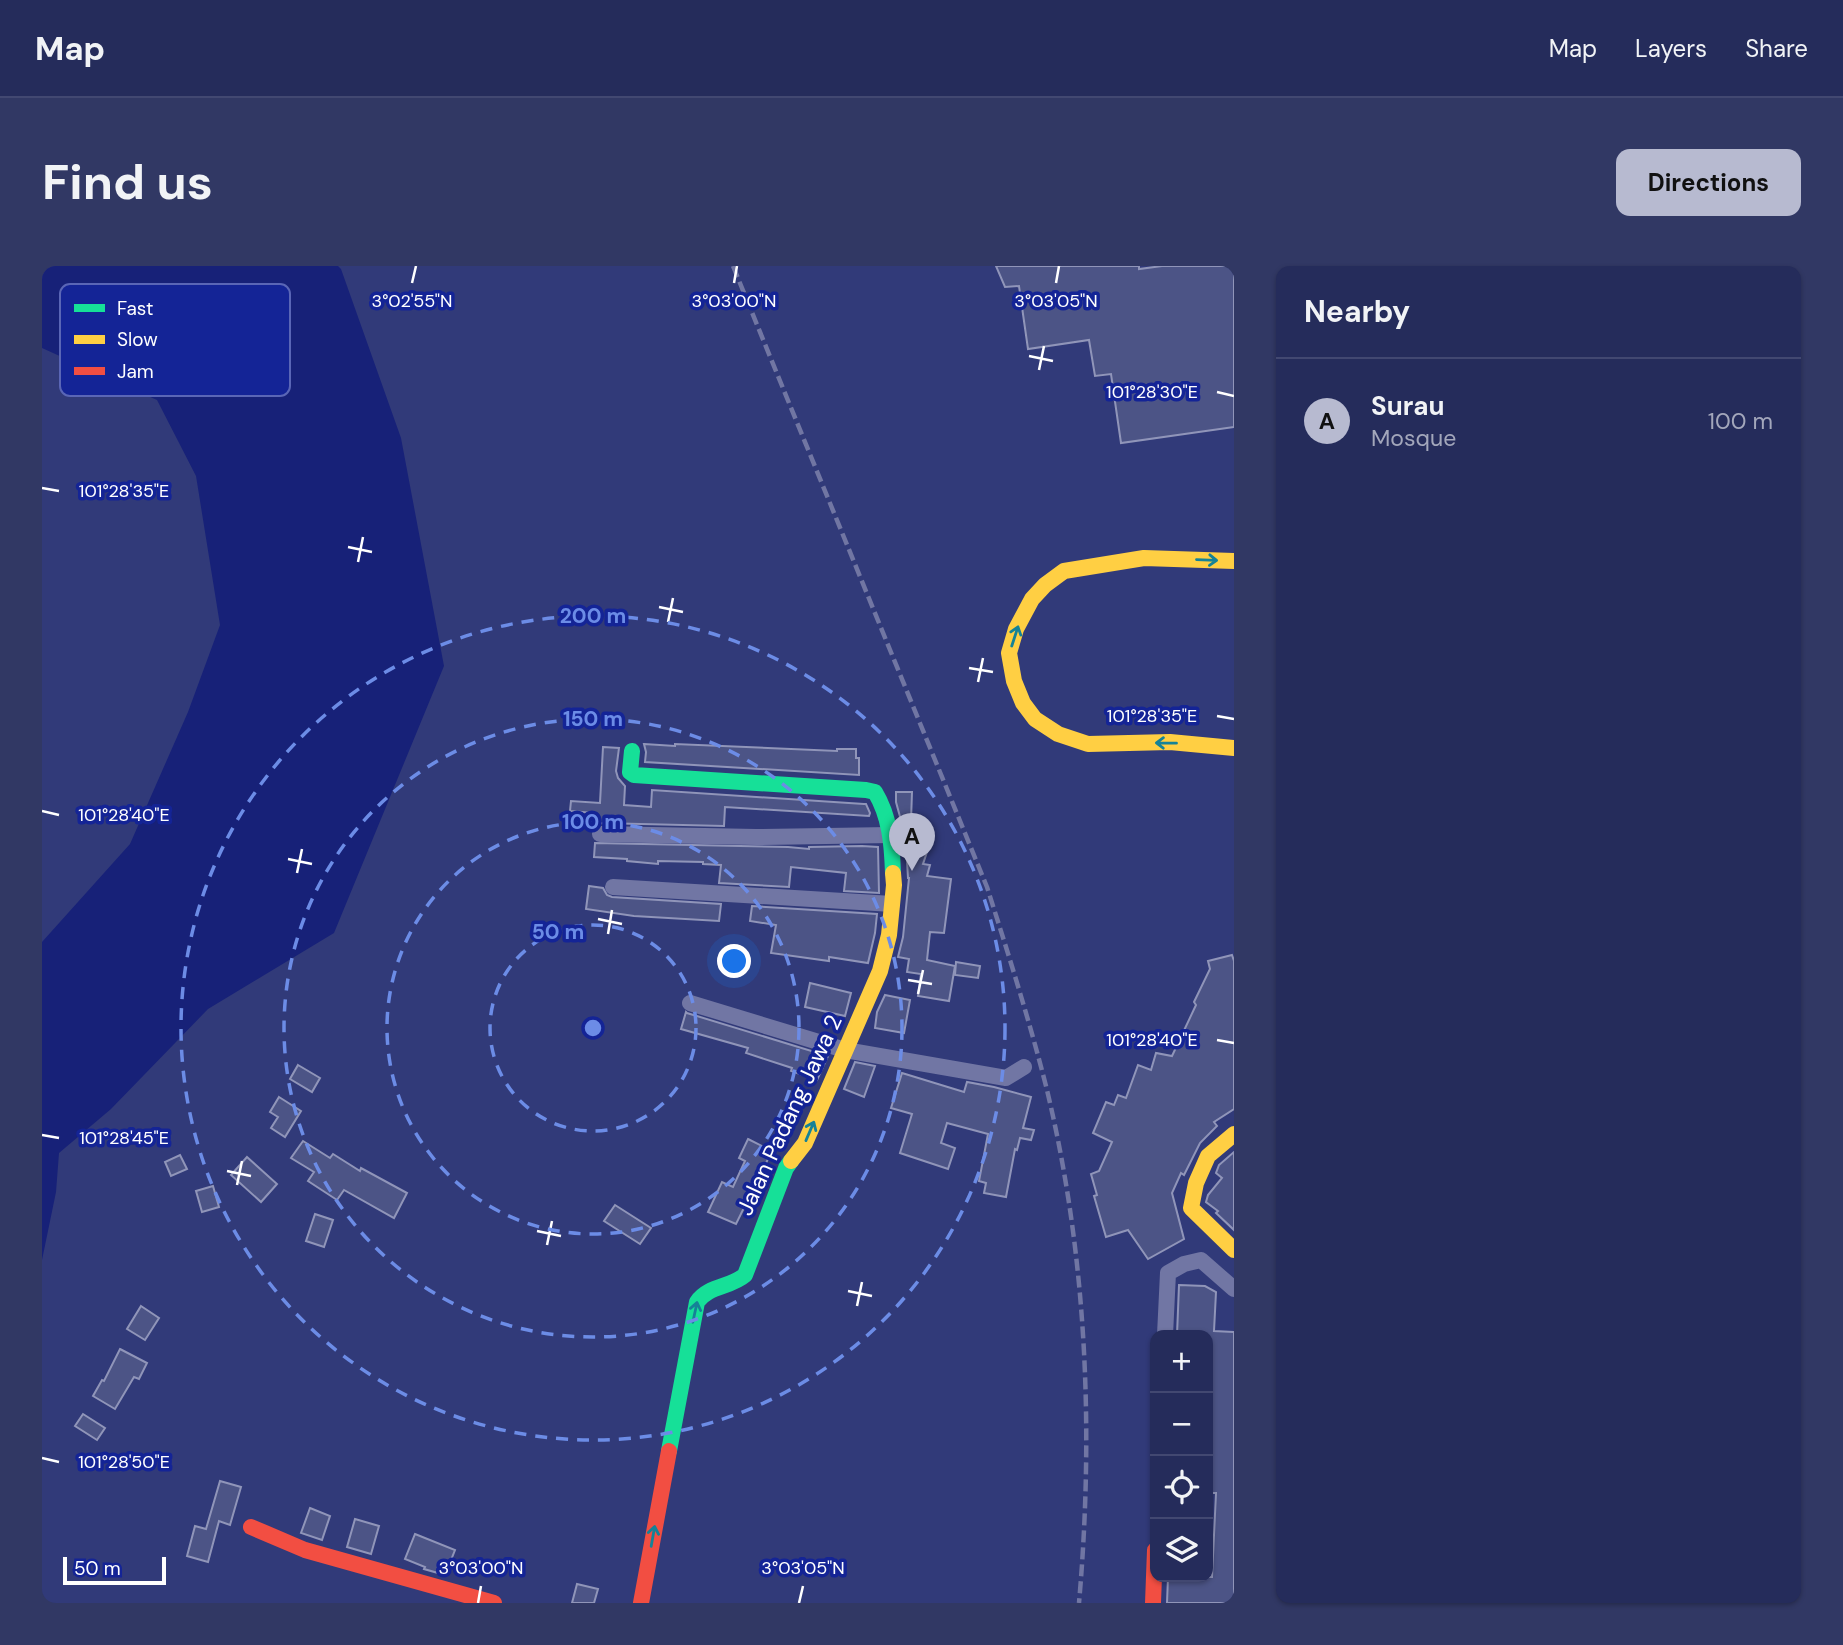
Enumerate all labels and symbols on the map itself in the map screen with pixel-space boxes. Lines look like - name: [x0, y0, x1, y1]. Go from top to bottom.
- legend: [60, 284, 290, 396]
- text: 3°02'55"N: [372, 289, 452, 313]
- text: 3°03'00"N: [692, 289, 776, 313]
- text: 3°03'05"N: [1014, 289, 1098, 313]
- text: Fast: [117, 296, 153, 321]
- text: Slow: [117, 327, 158, 352]
- text: Jam: [117, 359, 154, 384]
- text: 101°28'30"E: [1106, 380, 1198, 404]
- text: 101°28'35"E: [79, 479, 169, 503]
- one-way arrow: [1195, 554, 1218, 567]
- text: 200 m: [560, 602, 626, 630]
- one-way arrow: [1010, 625, 1022, 647]
- text: 101°28'35"E: [1107, 704, 1197, 728]
- text: 150 m: [563, 705, 623, 733]
- one-way arrow: [1155, 736, 1178, 749]
- text: 101°28'40"E: [78, 803, 170, 827]
- text: 100 m: [562, 808, 624, 836]
- pin: A: [889, 813, 935, 871]
- text: 50 m: [532, 918, 584, 946]
- your location: [717, 944, 751, 978]
- street label: Jalan Padang Jawa 2: [729, 1010, 849, 1220]
- centre of rings: [581, 1016, 605, 1040]
- text: 101°28'40"E: [1106, 1028, 1198, 1052]
- one-way arrow: [804, 1121, 817, 1142]
- text: 101°28'45"E: [79, 1126, 169, 1150]
- one-way arrow: [689, 1301, 702, 1324]
- text: 101°28'50"E: [78, 1450, 170, 1474]
- one-way arrow: [647, 1525, 661, 1548]
- scale bar: [63, 1554, 166, 1586]
- text: 3°03'00"N: [439, 1556, 523, 1580]
- text: 3°03'05"N: [761, 1556, 845, 1580]

